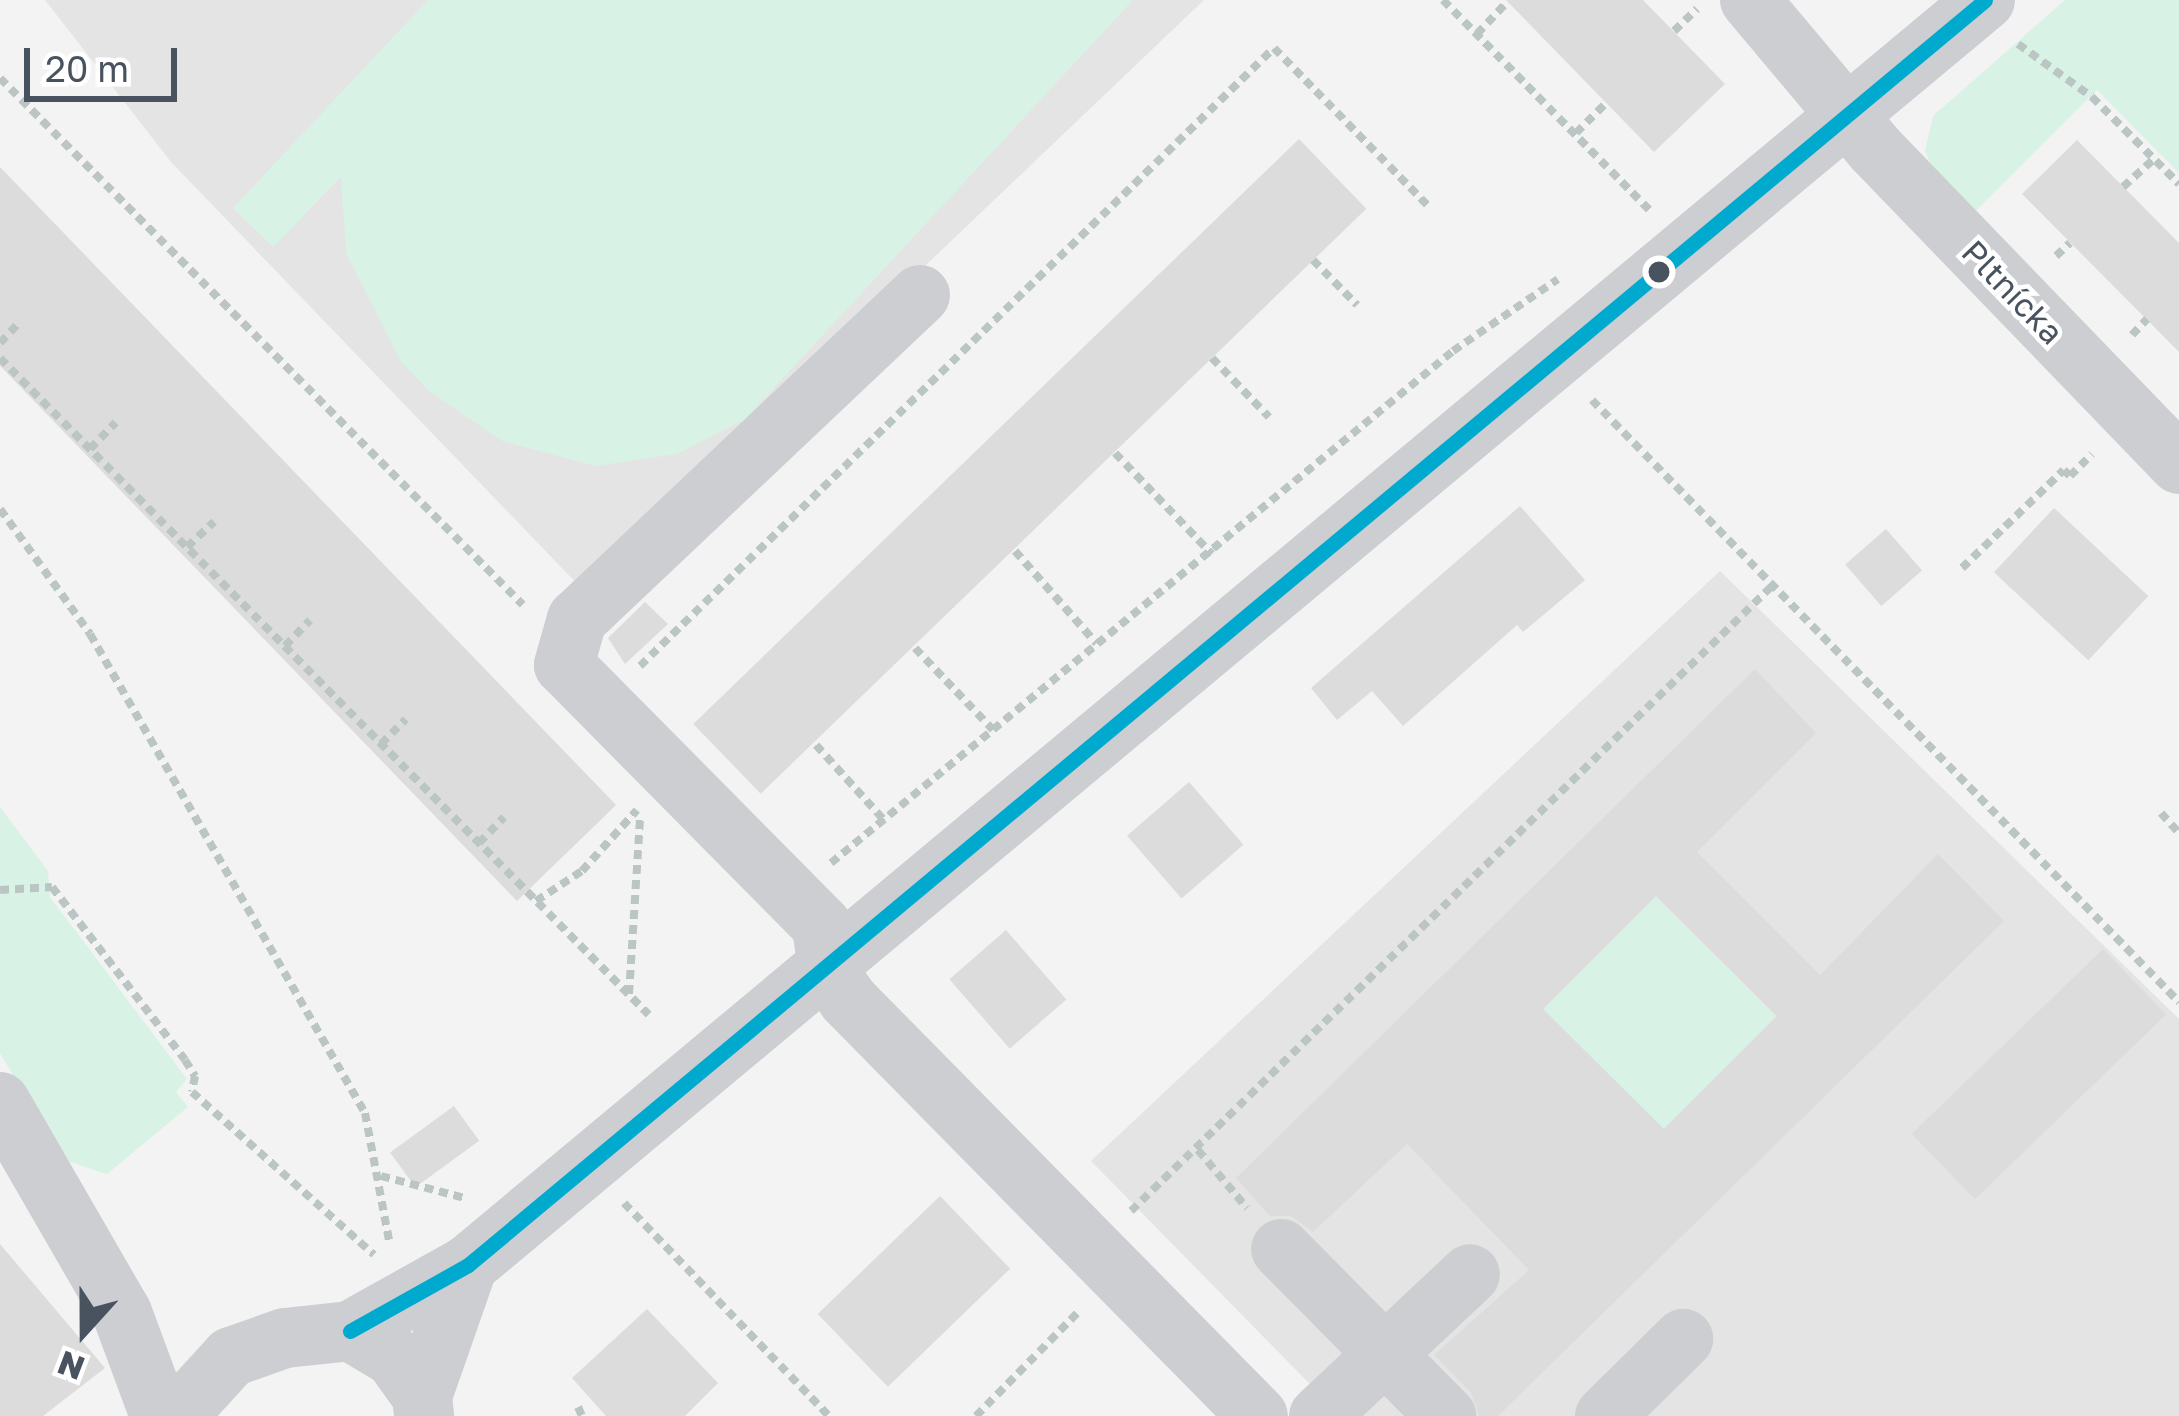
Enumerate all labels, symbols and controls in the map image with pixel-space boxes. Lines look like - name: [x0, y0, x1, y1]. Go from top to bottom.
- scale bar: [30, 24, 183, 98]
- text: 20 m: [45, 47, 129, 90]
- street label: Pltnícka: [1954, 232, 2072, 352]
- unlabelled marker: [1648, 261, 1670, 283]
- north arrow: [24, 1272, 144, 1392]
- text: N: [52, 1343, 90, 1389]

